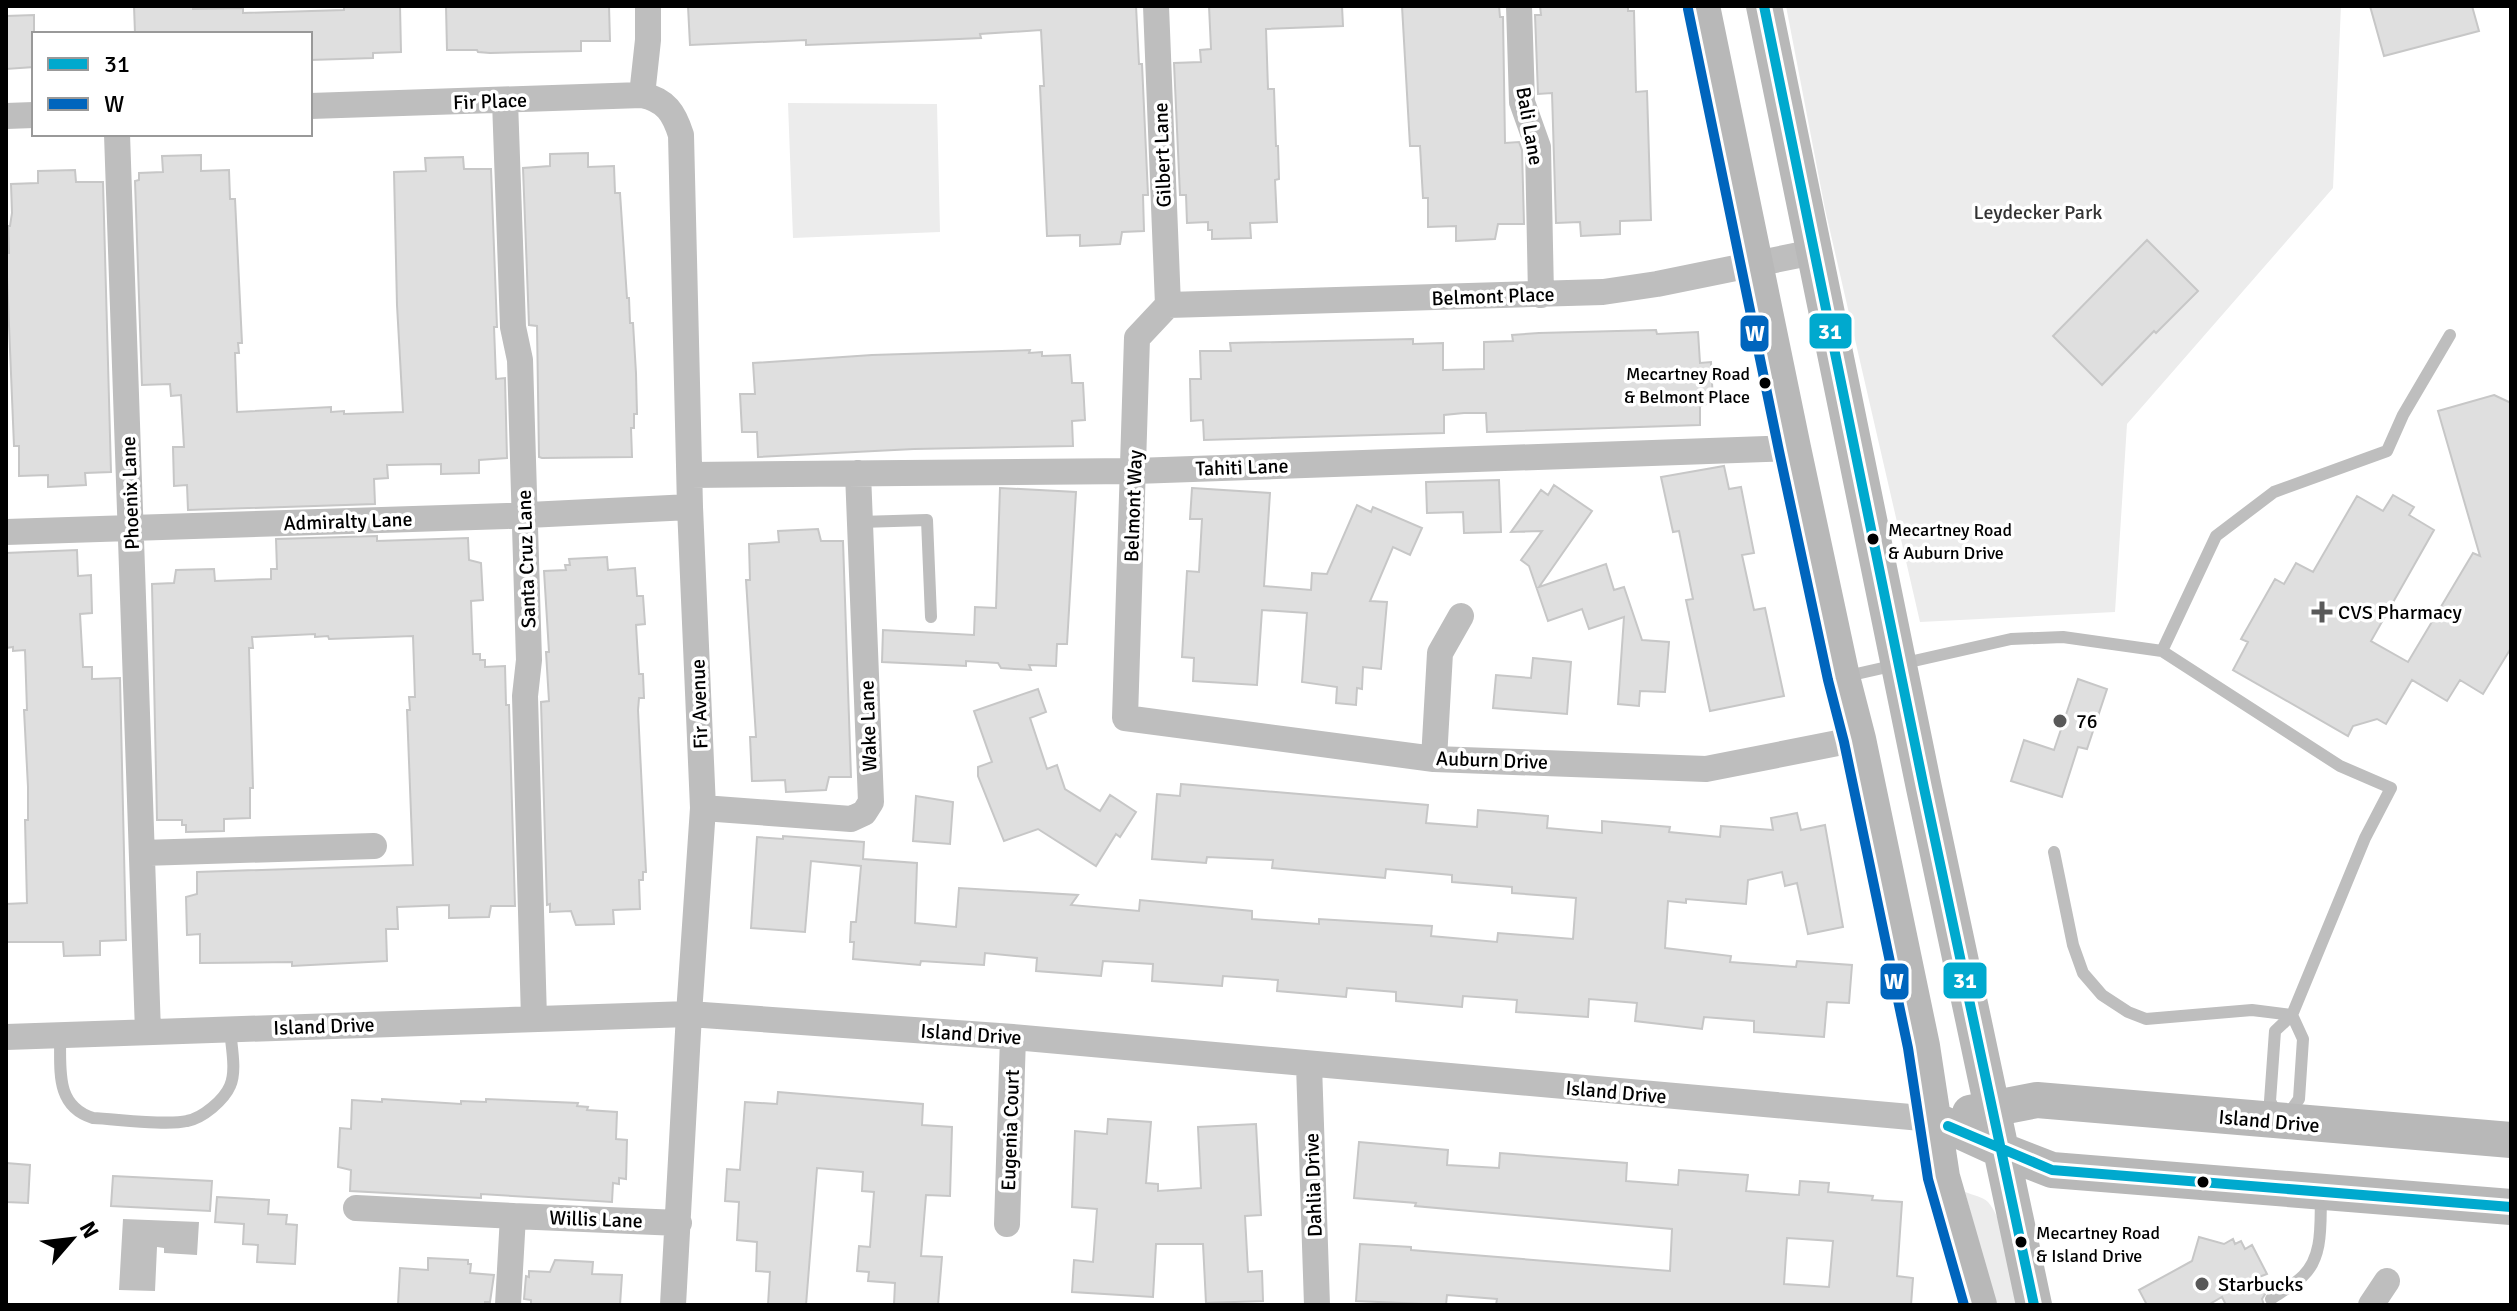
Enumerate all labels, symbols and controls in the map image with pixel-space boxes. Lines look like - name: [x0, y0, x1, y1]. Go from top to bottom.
- legend: [32, 32, 312, 136]
- text: 31: [104, 49, 130, 79]
- street label: Bali Lane: [1510, 85, 1549, 167]
- street label: Fir Place: [452, 88, 528, 115]
- text: W: [104, 89, 124, 119]
- street label: Gilbert Lane: [1148, 102, 1177, 208]
- park label: Leydecker Park: [1974, 200, 2102, 225]
- street label: Belmont Place: [1431, 282, 1555, 311]
- line badge: 31: [1808, 312, 1853, 350]
- line badge: W: [1739, 314, 1770, 353]
- text: 31: [1818, 318, 1842, 345]
- text: W: [1745, 320, 1765, 347]
- place label: Mecartney Road & Belmont Place: [1624, 363, 1750, 408]
- marker: Mecartney Road & Belmont Place: [1757, 375, 1773, 391]
- street label: Phoenix Lane: [116, 436, 145, 550]
- street label: Belmont Way: [1119, 449, 1148, 562]
- street label: Tahiti Lane: [1195, 453, 1289, 482]
- street label: Santa Cruz Lane: [512, 489, 541, 629]
- street label: Admiralty Lane: [283, 507, 413, 536]
- place label: Mecartney Road & Auburn Drive: [1888, 519, 2012, 564]
- marker: Mecartney Road & Auburn Drive: [1865, 531, 1881, 547]
- place label: CVS Pharmacy: [2338, 600, 2462, 625]
- marker: CVS Pharmacy: [2313, 603, 2331, 621]
- street label: Fir Avenue: [685, 658, 714, 749]
- street label: Wake Lane: [854, 680, 883, 772]
- place label: 76: [2076, 709, 2098, 734]
- marker: 76: [2051, 712, 2069, 730]
- street label: Auburn Drive: [1436, 746, 1548, 775]
- line badge: 31: [1942, 961, 1988, 1000]
- line badge: W: [1879, 962, 1910, 1001]
- text: 31: [1953, 967, 1977, 994]
- text: W: [1884, 968, 1904, 995]
- street label: Island Drive: [273, 1012, 375, 1041]
- street label: Island Drive: [920, 1018, 1022, 1051]
- street label: Eugenia Court: [996, 1069, 1025, 1191]
- street label: Island Drive: [1564, 1076, 1668, 1109]
- street label: Island Drive: [2217, 1105, 2321, 1138]
- street label: Dahlia Drive: [1299, 1132, 1328, 1238]
- unlabelled marker: [2195, 1174, 2211, 1190]
- north arrow: [32, 1199, 112, 1279]
- street label: Willis Lane: [549, 1205, 643, 1234]
- text: N: [74, 1217, 105, 1243]
- place label: Mecartney Road & Island Drive: [2036, 1222, 2160, 1267]
- marker: Mecartney Road & Island Drive: [2013, 1234, 2029, 1250]
- place label: Starbucks: [2218, 1272, 2304, 1297]
- marker: Starbucks: [2193, 1275, 2211, 1293]

